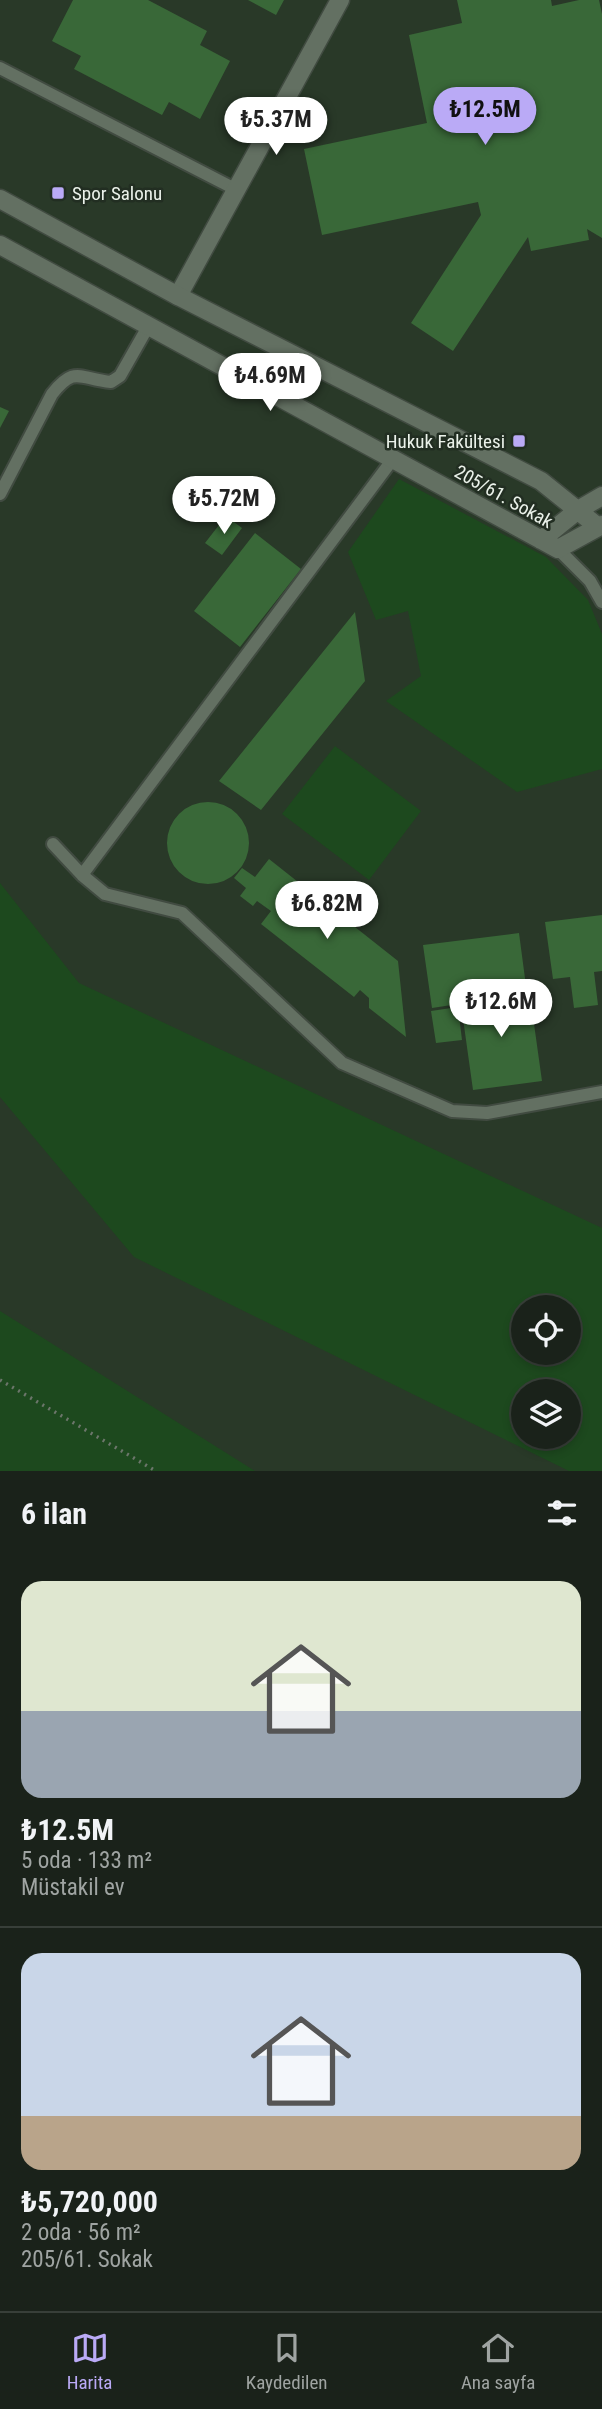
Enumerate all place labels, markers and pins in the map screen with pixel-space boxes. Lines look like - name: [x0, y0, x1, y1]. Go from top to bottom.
- pin: ₺12.5M: [428, 88, 542, 147]
- pin: ₺5.37M: [219, 97, 333, 157]
- place label: Spor Salonu: [72, 182, 162, 205]
- marker: Spor Salonu: [50, 185, 66, 201]
- pin: ₺4.69M: [213, 354, 327, 413]
- place label: Hukuk Fakültesi: [386, 430, 505, 453]
- marker: Hukuk Fakültesi: [511, 433, 527, 449]
- pin: ₺5.72M: [167, 476, 281, 536]
- pin: ₺6.82M: [270, 881, 384, 941]
- pin: ₺12.6M: [444, 979, 558, 1039]

